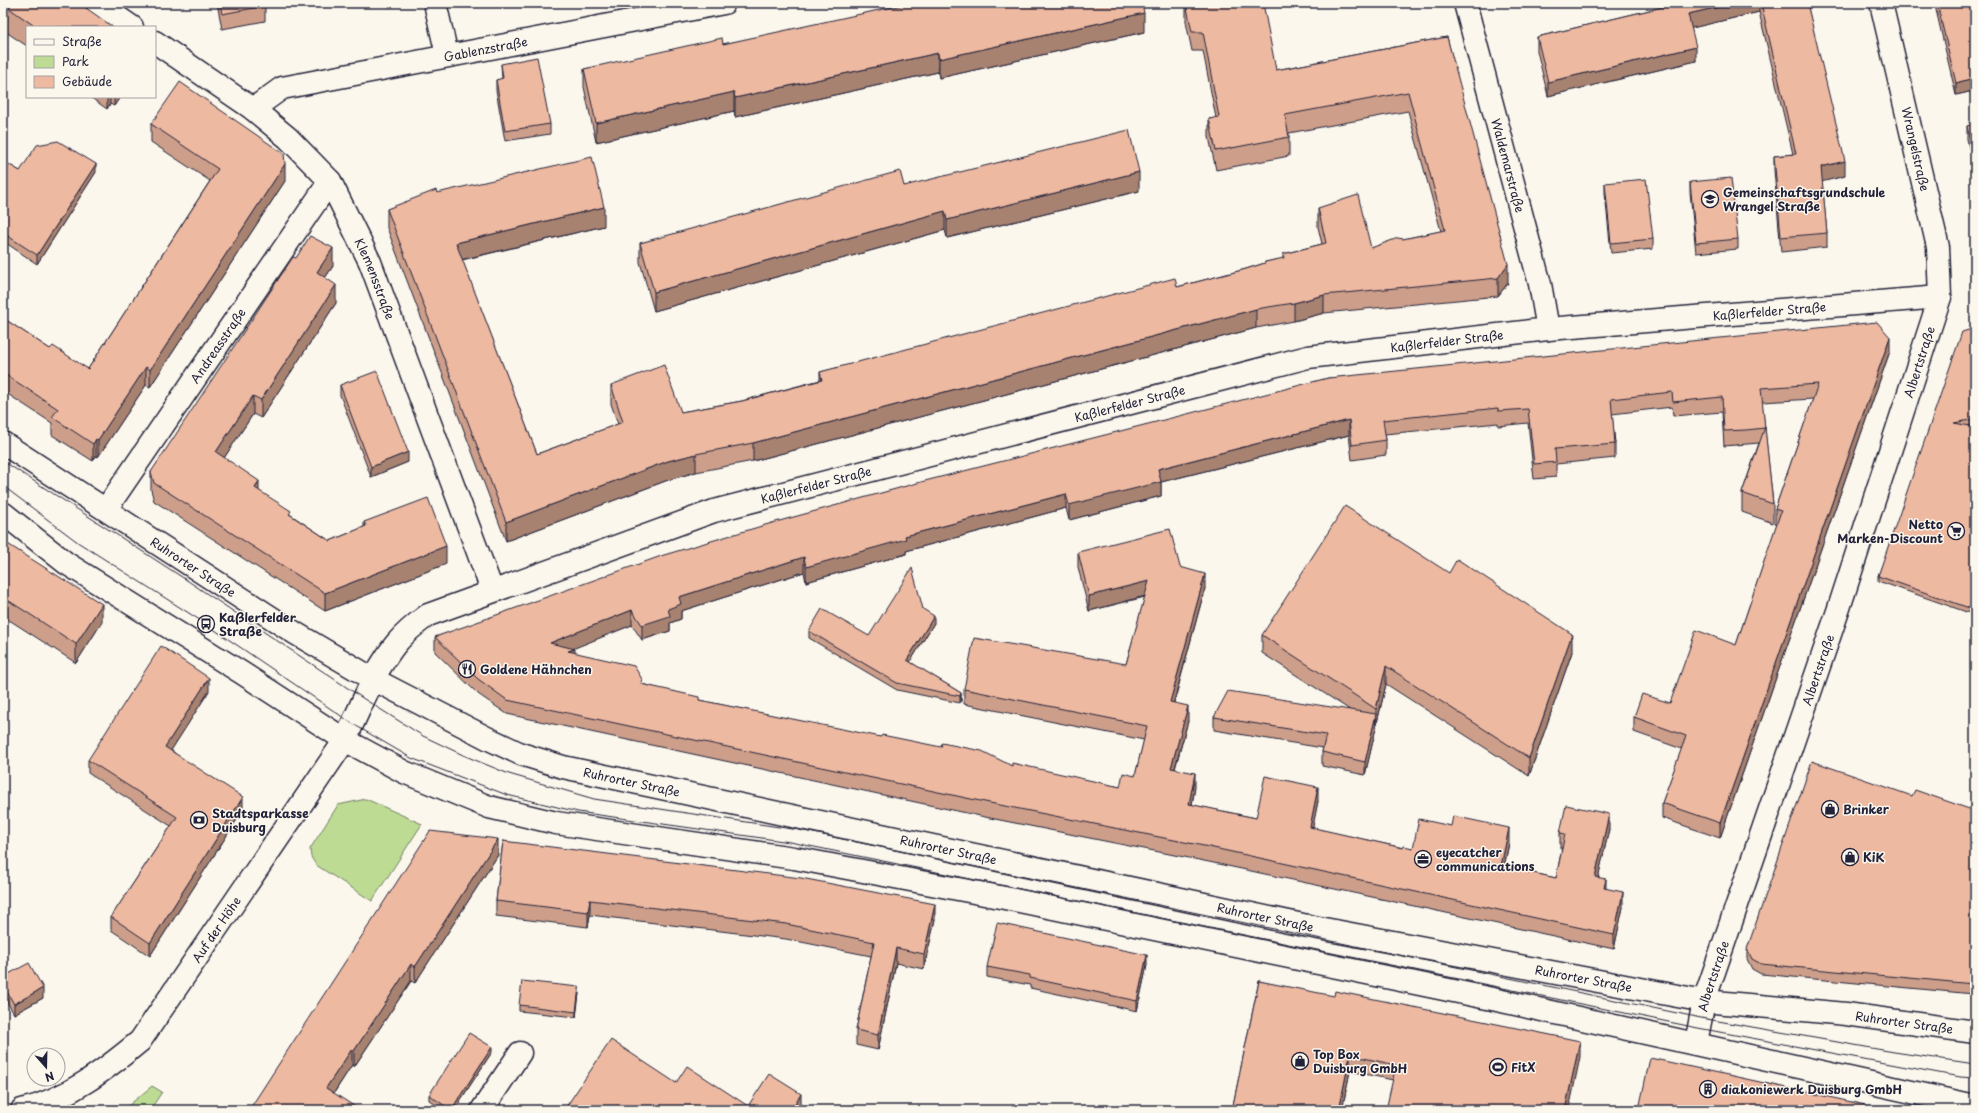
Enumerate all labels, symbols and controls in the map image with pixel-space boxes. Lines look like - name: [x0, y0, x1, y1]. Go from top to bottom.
- legend: [26, 26, 156, 98]
- text: Straße: [62, 32, 102, 50]
- street label: Gablenzstraße: [442, 32, 529, 66]
- text: Park: [62, 52, 89, 70]
- text: Gebäude: [62, 72, 112, 90]
- street label: Wrangelstraße: [1898, 105, 1934, 193]
- street label: Waldemarstraße: [1487, 116, 1529, 214]
- place label: Gemeinschaftsgrundschule Wrangel Straße: [1723, 183, 1886, 215]
- school or university icon: Gemeinschaftsgrundschule Wrangel Straße: [1700, 189, 1720, 209]
- street label: Klemensstraße: [351, 235, 400, 322]
- street label: Kaßlerfelder Straße: [1712, 297, 1827, 325]
- street label: Andreasstraße: [186, 304, 250, 387]
- street label: Albertstraße: [1899, 324, 1939, 400]
- street label: Kaßlerfelder Straße: [1389, 325, 1504, 356]
- street label: Kaßlerfelder Straße: [1072, 380, 1187, 426]
- street label: Kaßlerfelder Straße: [759, 462, 873, 508]
- place label: Netto Marken-Discount: [1837, 515, 1943, 547]
- supermarket icon: Netto Marken-Discount: [1946, 521, 1966, 541]
- street label: Ruhrorter Straße: [147, 532, 239, 601]
- place label: Kaßlerfelder Straße: [219, 608, 297, 640]
- bus stop icon: Kaßlerfelder Straße: [196, 614, 216, 634]
- street label: Albertstraße: [1797, 632, 1838, 708]
- restaurant icon: Goldene Hähnchen: [457, 659, 477, 679]
- place label: Goldene Hähnchen: [480, 660, 592, 678]
- street label: Ruhrorter Straße: [582, 763, 682, 801]
- shop icon: Brinker: [1820, 799, 1840, 819]
- place label: Brinker: [1843, 800, 1890, 818]
- place label: Stadtsparkasse Duisburg: [212, 804, 309, 836]
- bank icon: Stadtsparkasse Duisburg: [189, 810, 209, 830]
- street label: Ruhrorter Straße: [898, 830, 998, 868]
- place label: eyecatcher communications: [1436, 843, 1535, 875]
- shop icon: KiK: [1840, 847, 1860, 867]
- place label: KiK: [1863, 848, 1884, 866]
- office icon: eyecatcher communications: [1413, 849, 1433, 869]
- street label: Auf der Höhe: [187, 893, 245, 966]
- street label: Ruhrorter Straße: [1215, 898, 1315, 936]
- street label: Albertstraße: [1693, 938, 1733, 1013]
- street label: Ruhrorter Straße: [1533, 960, 1634, 996]
- street label: Ruhrorter Straße: [1854, 1006, 1954, 1038]
- place label: Top Box Duisburg GmbH: [1313, 1045, 1407, 1077]
- north arrow: [26, 1047, 66, 1087]
- shop icon: Top Box Duisburg GmbH: [1290, 1051, 1310, 1071]
- sports icon: FitX: [1488, 1057, 1508, 1077]
- place label: FitX: [1511, 1058, 1536, 1076]
- text: N: [42, 1067, 57, 1086]
- building icon: diakoniewerk Duisburg GmbH: [1698, 1079, 1718, 1099]
- place label: diakoniewerk Duisburg GmbH: [1721, 1080, 1902, 1098]

